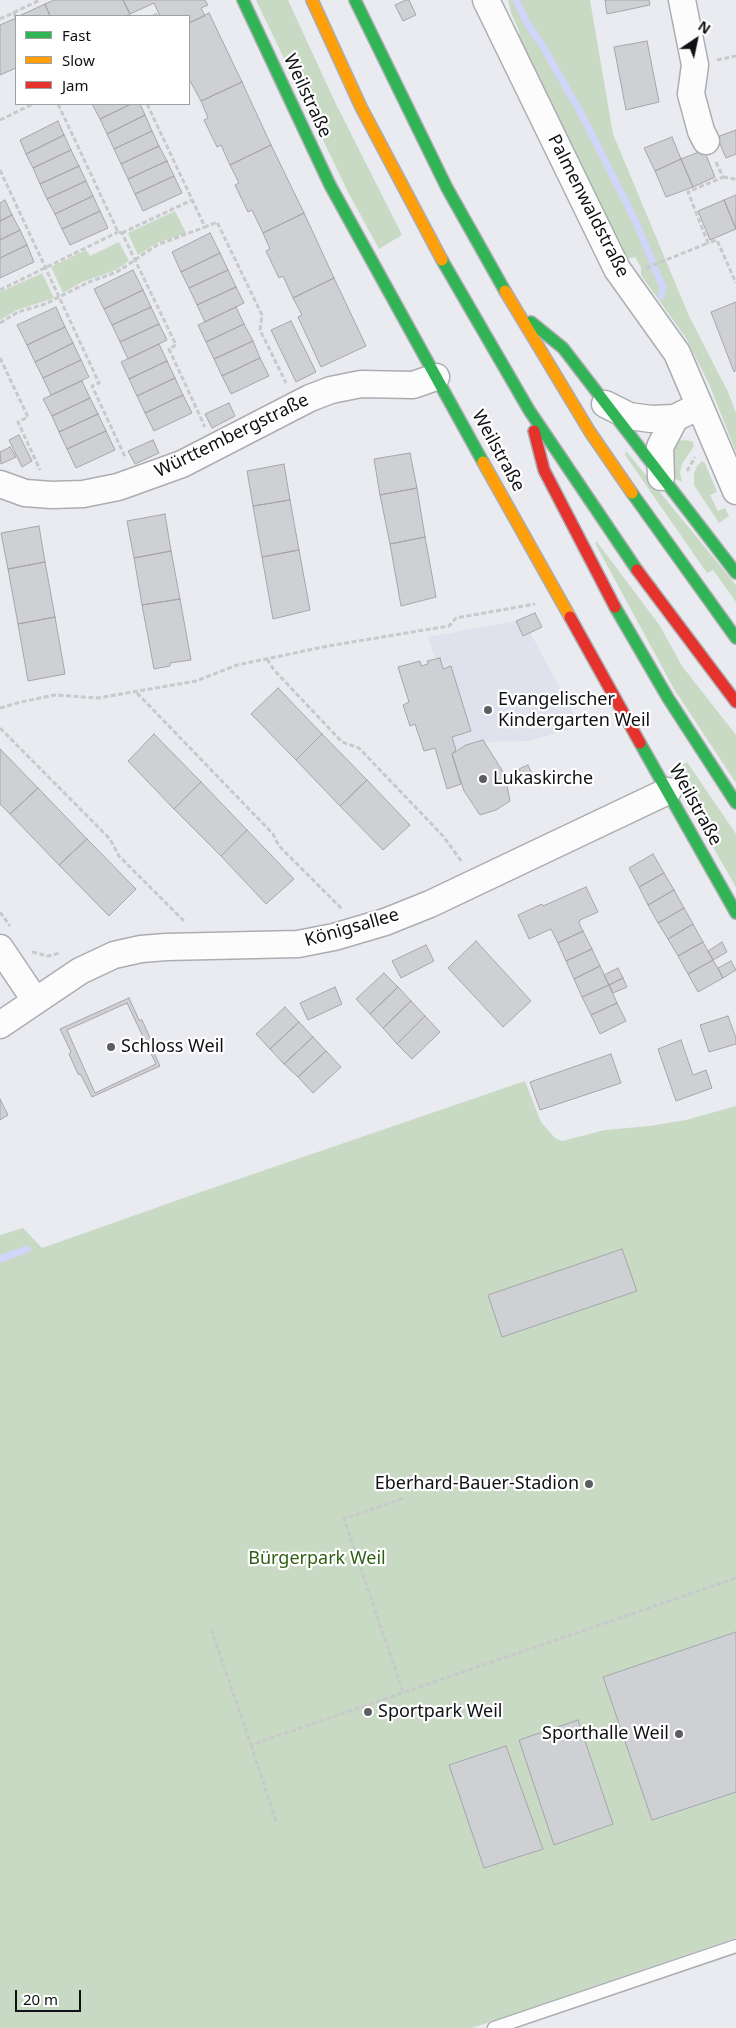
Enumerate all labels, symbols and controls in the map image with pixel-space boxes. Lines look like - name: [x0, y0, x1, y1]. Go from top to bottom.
- legend: [15, 15, 190, 105]
- north arrow: [671, 15, 721, 65]
- text: N: [695, 16, 715, 38]
- text: Fast: [62, 25, 91, 45]
- text: Slow: [62, 50, 95, 70]
- street label: Weilstraße: [278, 51, 336, 141]
- text: Jam: [62, 75, 89, 95]
- street label: Palmenwaldstraße: [543, 131, 633, 281]
- street label: Württembergstraße: [152, 389, 312, 483]
- street label: Weilstraße: [467, 407, 529, 495]
- place label: Evangelischer Kindergarten Weil: [498, 689, 650, 732]
- marker: Evangelischer Kindergarten Weil: [482, 704, 494, 716]
- street label: Weilstraße: [664, 761, 726, 849]
- place label: Lukaskirche: [493, 768, 593, 790]
- marker: Lukaskirche: [477, 773, 489, 785]
- street label: Königsallee: [302, 904, 402, 952]
- place label: Schloss Weil: [121, 1036, 224, 1058]
- marker: Schloss Weil: [105, 1041, 117, 1053]
- place label: Eberhard-Bauer-Stadion: [375, 1473, 579, 1495]
- marker: Eberhard-Bauer-Stadion: [583, 1478, 595, 1490]
- park label: Bürgerpark Weil: [248, 1548, 386, 1570]
- place label: Sportpark Weil: [378, 1701, 502, 1723]
- marker: Sportpark Weil: [362, 1706, 374, 1718]
- place label: Sporthalle Weil: [542, 1723, 669, 1745]
- marker: Sporthalle Weil: [673, 1728, 685, 1740]
- scale bar: [18, 1980, 84, 2012]
- text: 20 m: [23, 1989, 58, 2009]

